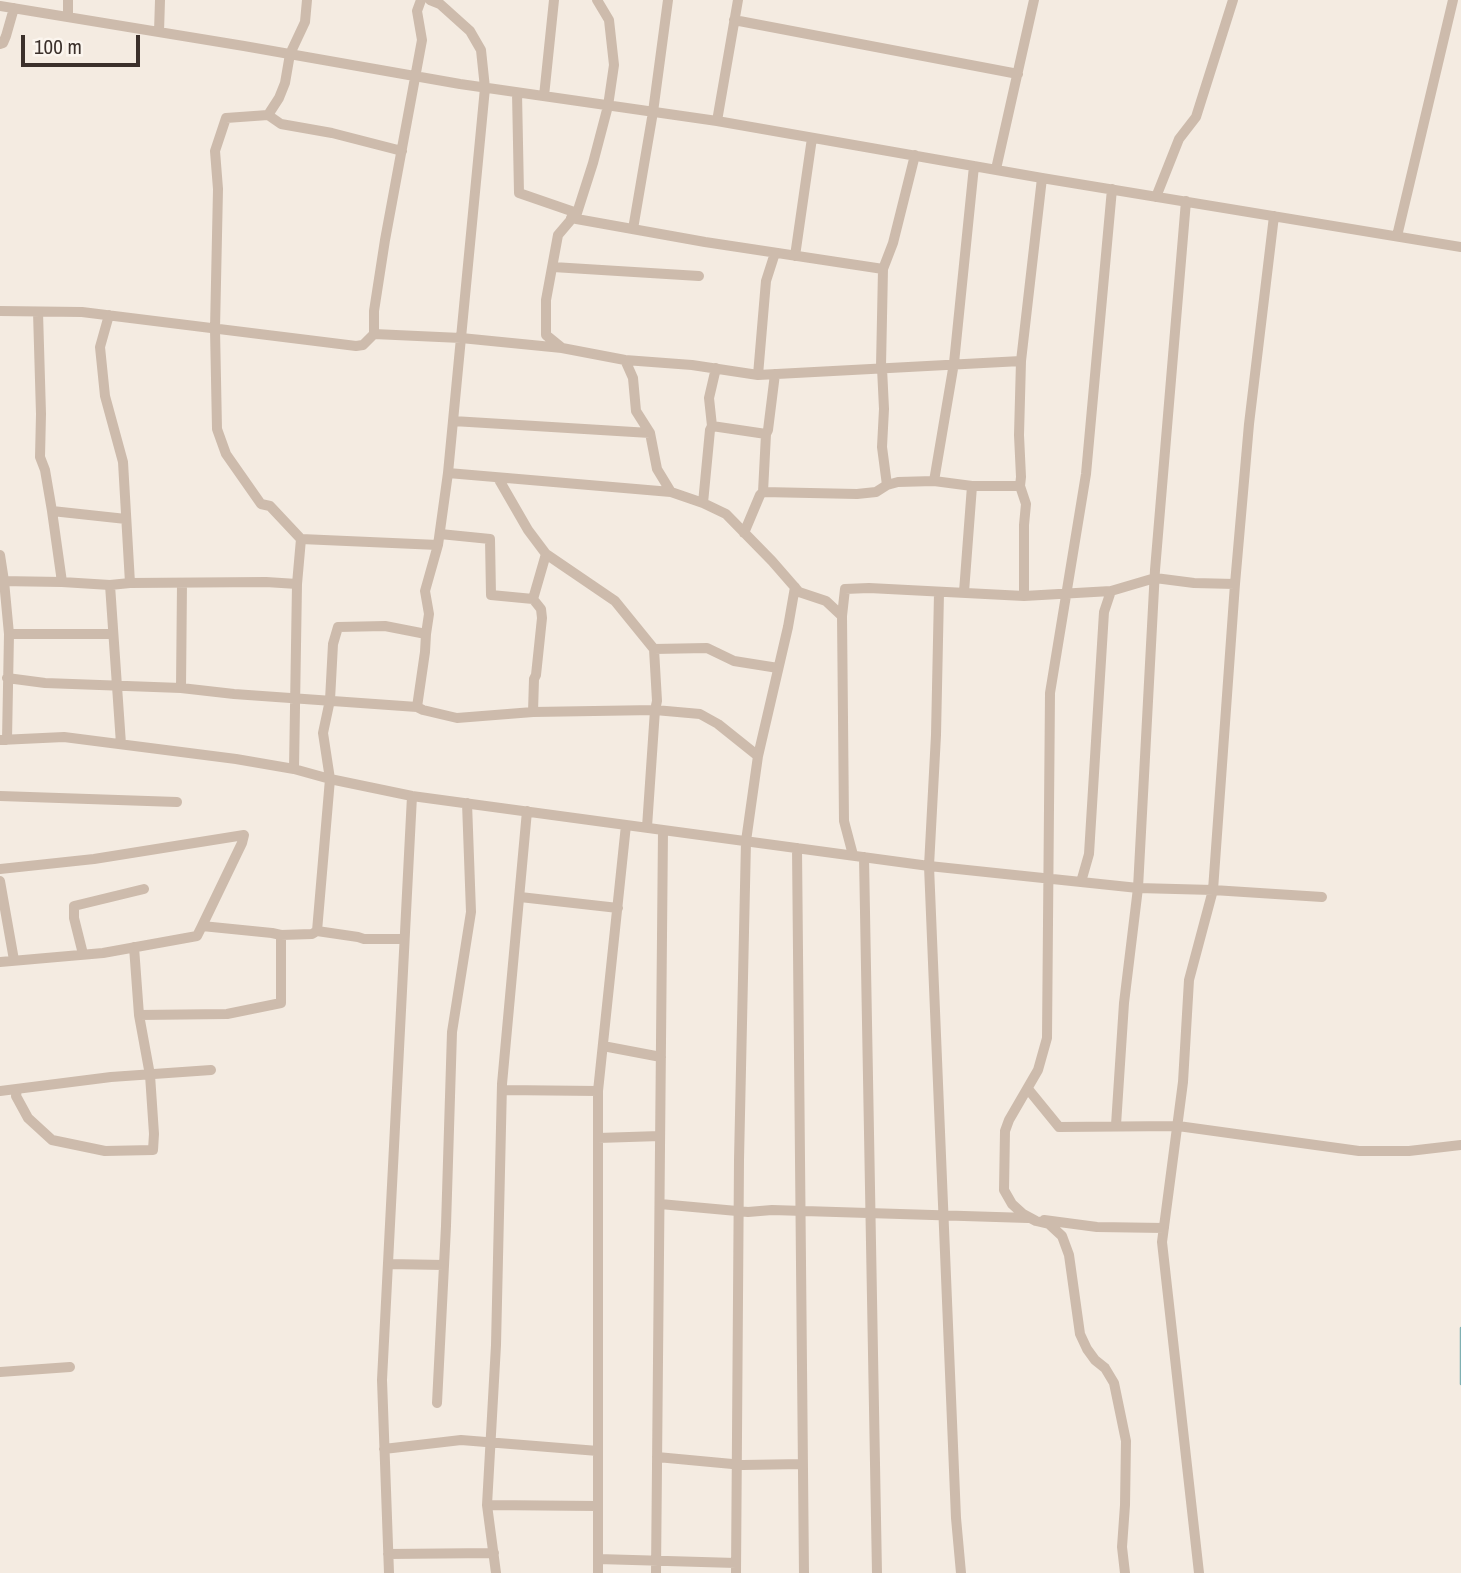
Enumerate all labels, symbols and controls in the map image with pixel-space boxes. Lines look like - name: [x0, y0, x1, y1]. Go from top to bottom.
- scale bar: [24, 21, 144, 65]
- text: 100 m: [34, 32, 82, 61]

